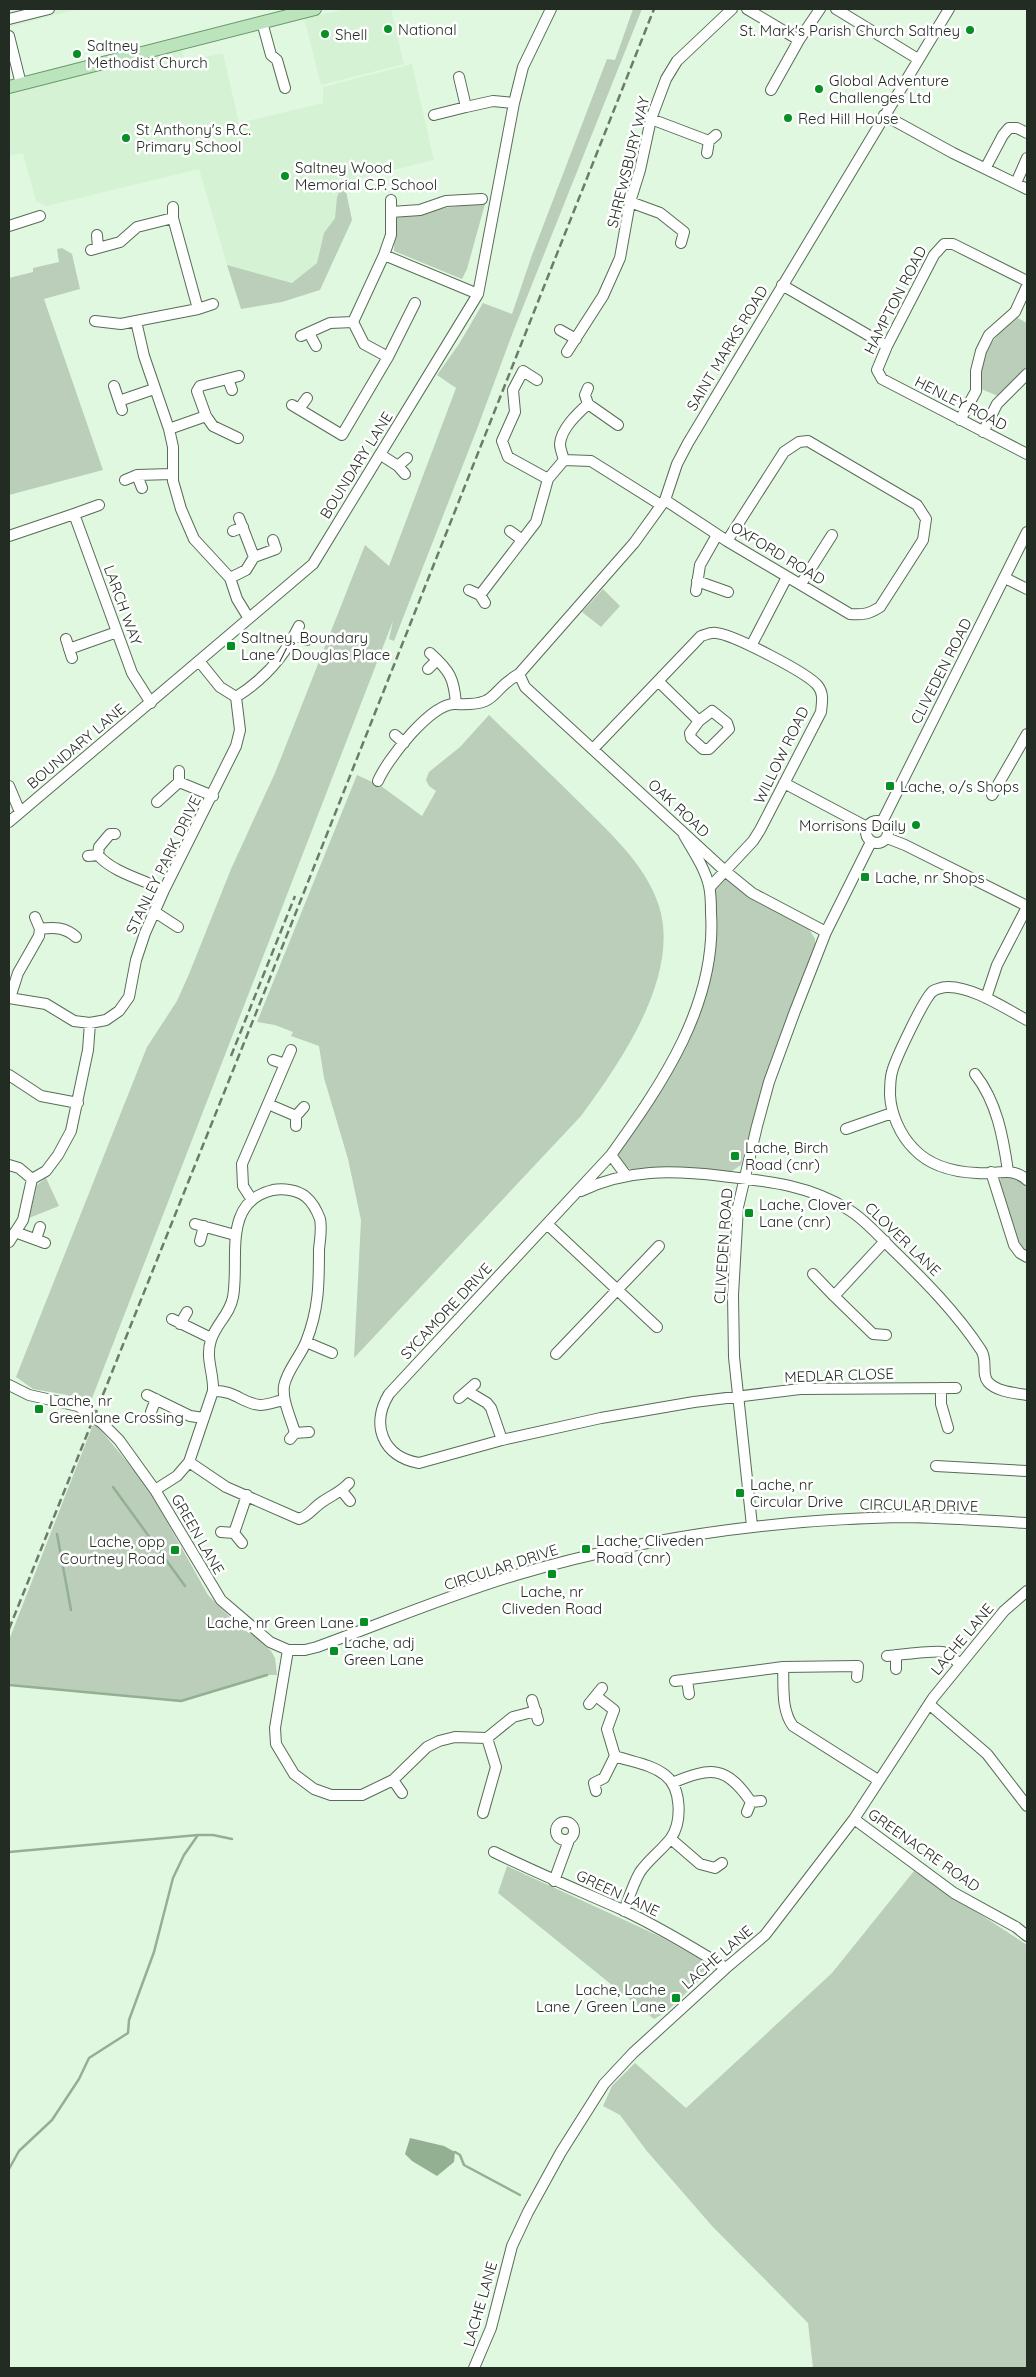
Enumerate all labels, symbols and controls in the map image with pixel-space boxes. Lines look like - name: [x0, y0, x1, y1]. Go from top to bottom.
- place label: National: [398, 20, 457, 39]
- place label: St. Mark's Parish Church Saltney: [739, 21, 960, 40]
- marker: National: [382, 23, 394, 35]
- marker: St. Mark's Parish Church Saltney: [964, 24, 976, 36]
- place label: Shell: [335, 25, 367, 44]
- marker: Shell: [319, 28, 331, 40]
- place label: Saltney Methodist Church: [87, 36, 208, 72]
- marker: Saltney Methodist Church: [71, 48, 83, 60]
- place label: Global Adventure Challenges Ltd: [829, 71, 949, 107]
- marker: Global Adventure Challenges Ltd: [813, 83, 825, 95]
- street label: SHREWSBURY WAY: [602, 94, 654, 230]
- place label: Red Hill House: [798, 109, 899, 128]
- marker: Red Hill House: [782, 112, 794, 124]
- place label: St Anthony's R.C. Primary School: [136, 120, 251, 156]
- marker: St Anthony's R.C. Primary School: [120, 132, 132, 144]
- place label: Saltney Wood Memorial C.P. School: [295, 158, 437, 194]
- marker: Saltney Wood Memorial C.P. School: [279, 170, 291, 182]
- street label: HAMPTON ROAD: [860, 243, 931, 357]
- street label: SAINT MARKS ROAD: [682, 282, 772, 414]
- street label: HENLEY ROAD: [912, 372, 1011, 434]
- street label: BOUNDARY LANE: [315, 408, 397, 522]
- street label: OXFORD ROAD: [727, 517, 829, 589]
- street label: LARCH WAY: [100, 562, 146, 648]
- street label: CLIVEDEN ROAD: [906, 615, 976, 727]
- place label: Saltney, Boundary Lane / Douglas Place: [241, 628, 390, 664]
- marker: Saltney, Boundary Lane / Douglas Place: [225, 640, 237, 652]
- street label: BOUNDARY LANE: [23, 699, 129, 793]
- street label: WILLOW ROAD: [749, 703, 813, 807]
- street label: OAK ROAD: [644, 775, 714, 841]
- place label: Lache, o/s Shops: [900, 777, 1019, 796]
- marker: Lache, o/s Shops: [884, 780, 896, 792]
- street label: STANLEY PARK DRIVE: [121, 793, 205, 937]
- place label: Morrisons Daily: [799, 816, 906, 835]
- marker: Morrisons Daily: [910, 819, 922, 831]
- place label: Lache, nr Shops: [875, 868, 985, 887]
- marker: Lache, nr Shops: [859, 871, 871, 883]
- place label: Lache, Birch Road (cnr): [745, 1138, 829, 1174]
- marker: Lache, Birch Road (cnr): [729, 1150, 741, 1162]
- street label: CLIVEDEN ROAD: [709, 1187, 737, 1305]
- place label: Lache, Clover Lane (cnr): [759, 1195, 852, 1231]
- street label: CLOVER LANE: [861, 1198, 945, 1280]
- marker: Lache, Clover Lane (cnr): [743, 1207, 755, 1219]
- street label: SYCAMORE DRIVE: [396, 1259, 496, 1363]
- street label: MEDLAR CLOSE: [784, 1364, 894, 1386]
- place label: Lache, nr Greenlane Crossing: [49, 1391, 184, 1427]
- marker: Lache, nr Greenlane Crossing: [33, 1403, 45, 1415]
- place label: Lache, nr Circular Drive: [750, 1475, 843, 1511]
- marker: Lache, nr Circular Drive: [734, 1487, 746, 1499]
- street label: GREEN LANE: [167, 1490, 229, 1578]
- street label: CIRCULAR DRIVE: [859, 1494, 979, 1516]
- place label: Lache, Cliveden Road (cnr): [596, 1531, 704, 1567]
- place label: Lache, opp Courtney Road: [60, 1532, 165, 1568]
- street label: CIRCULAR DRIVE: [442, 1540, 560, 1594]
- marker: Lache, Cliveden Road (cnr): [580, 1543, 592, 1555]
- marker: Lache, opp Courtney Road: [169, 1544, 181, 1556]
- marker: Lache, nr Cliveden Road: [546, 1568, 558, 1580]
- place label: Lache, nr Cliveden Road: [502, 1582, 602, 1618]
- street label: LACHE LANE: [926, 1599, 998, 1679]
- place label: Lache, nr Green Lane: [207, 1613, 354, 1632]
- marker: Lache, nr Green Lane: [358, 1616, 370, 1628]
- place label: Lache, adj Green Lane: [344, 1633, 424, 1669]
- marker: Lache, adj Green Lane: [328, 1645, 340, 1657]
- street label: GREENACRE ROAD: [864, 1804, 984, 1896]
- street label: GREEN LANE: [573, 1865, 663, 1921]
- street label: LACHE LANE: [678, 1921, 756, 1993]
- place label: Lache, Lache Lane / Green Lane: [536, 1980, 666, 2016]
- marker: Lache, Lache Lane / Green Lane: [670, 1992, 682, 2004]
- street label: LACHE LANE: [459, 2259, 501, 2349]

